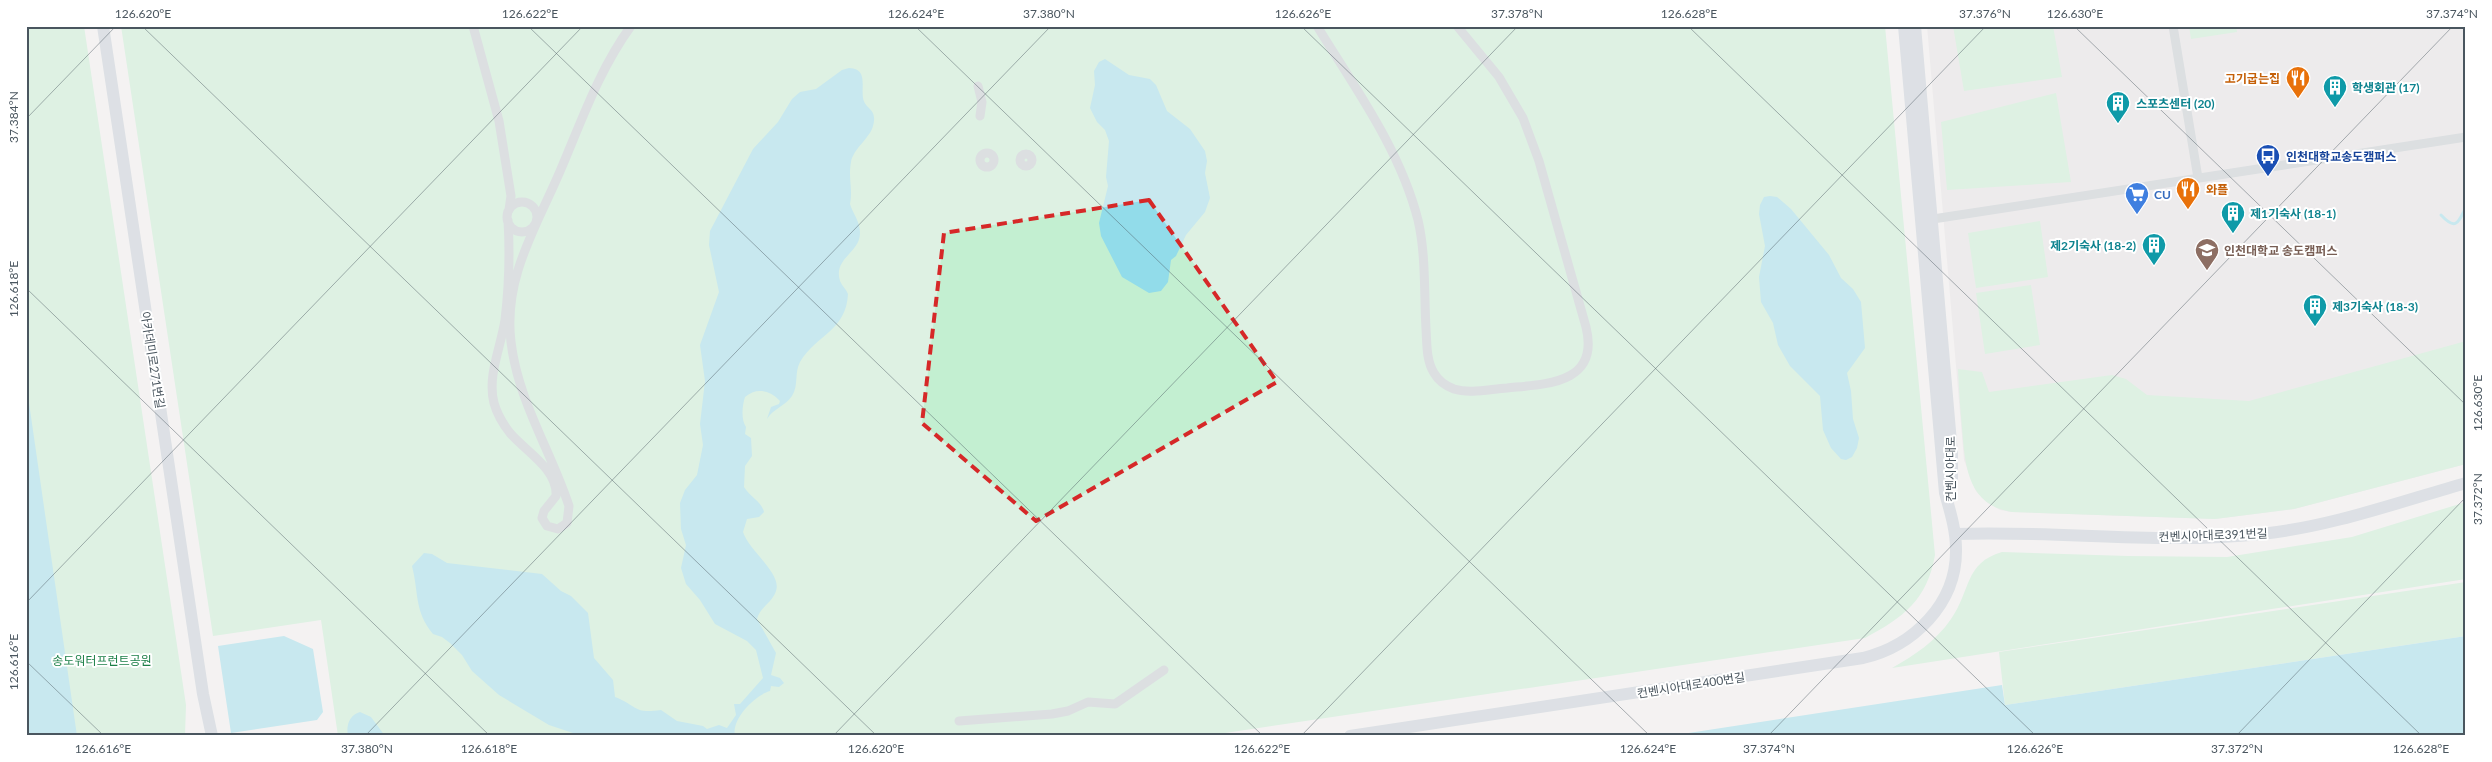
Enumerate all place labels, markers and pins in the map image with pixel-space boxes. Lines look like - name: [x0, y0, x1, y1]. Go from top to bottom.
- restaurant icon: 고기굽는집: [2285, 65, 2311, 99]
- place label: 고기굽는집: [2225, 71, 2280, 86]
- building icon: 학생회관 (17): [2322, 74, 2348, 108]
- place label: 학생회관 (17): [2352, 80, 2420, 95]
- building icon: 스포츠센터 (20): [2105, 90, 2131, 124]
- place label: 스포츠센터 (20): [2136, 96, 2215, 111]
- bus stop icon: 인천대학교송도캠퍼스: [2255, 143, 2281, 177]
- place label: 인천대학교송도캠퍼스: [2286, 149, 2396, 164]
- restaurant icon: 와플: [2175, 176, 2201, 210]
- supermarket icon: CU: [2124, 181, 2150, 215]
- place label: 와플: [2206, 182, 2228, 197]
- place label: CU: [2154, 187, 2171, 202]
- building icon: 제1기숙사 (18-1): [2220, 200, 2246, 234]
- place label: 제1기숙사 (18-1): [2250, 206, 2336, 221]
- building icon: 제2기숙사 (18-2): [2141, 232, 2167, 266]
- school or university icon: 인천대학교 송도캠퍼스: [2194, 237, 2220, 271]
- place label: 제2기숙사 (18-2): [2050, 238, 2136, 253]
- place label: 인천대학교 송도캠퍼스: [2224, 243, 2337, 258]
- building icon: 제3기숙사 (18-3): [2302, 293, 2328, 327]
- place label: 제3기숙사 (18-3): [2332, 299, 2418, 314]

